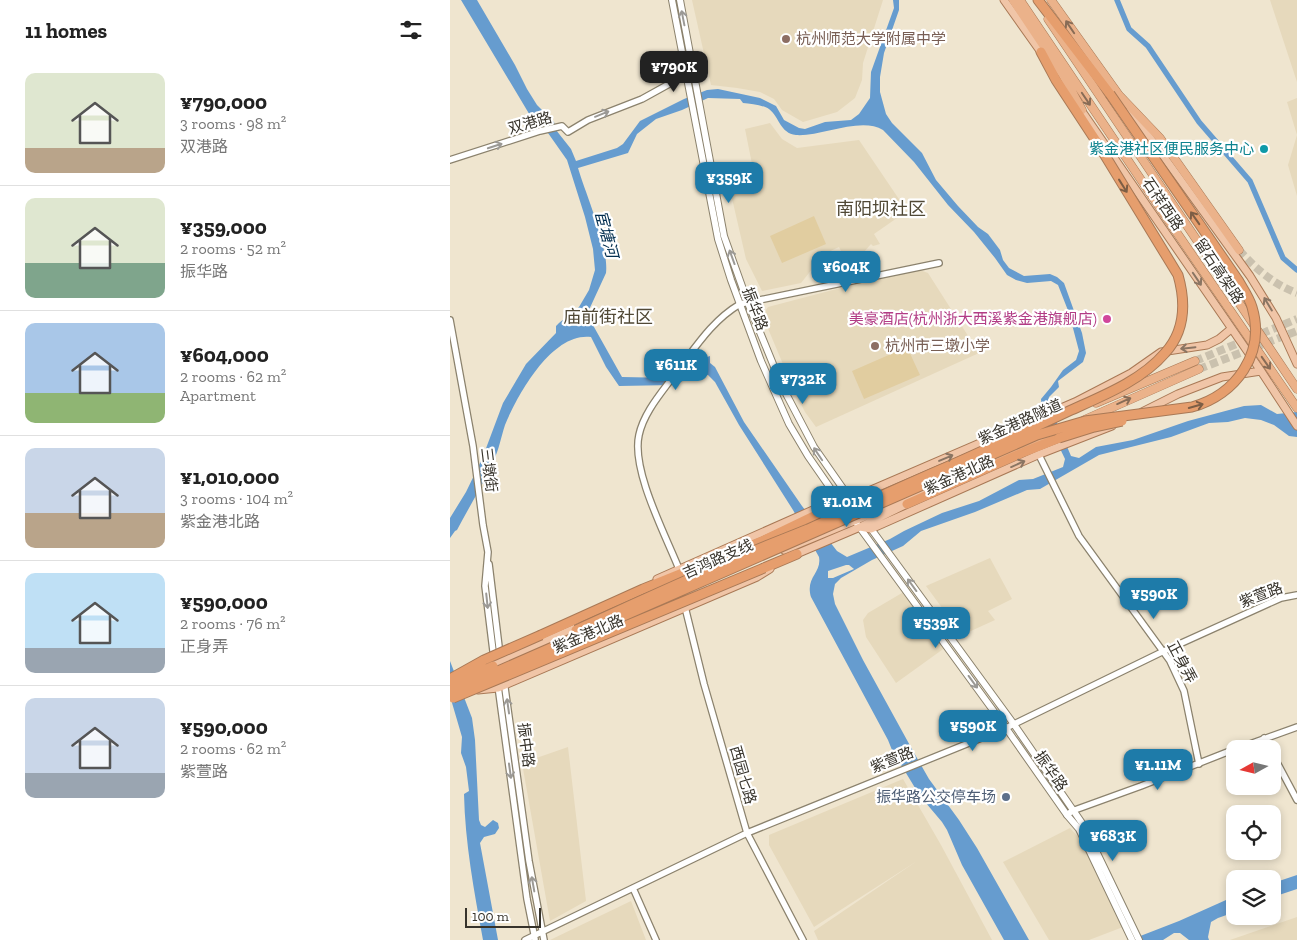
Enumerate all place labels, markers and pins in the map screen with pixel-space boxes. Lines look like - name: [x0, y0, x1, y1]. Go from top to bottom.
- place label: 杭州师范大学附属中学: [796, 30, 946, 48]
- marker: 杭州师范大学附属中学: [780, 33, 792, 45]
- pin: ¥790K: [639, 51, 709, 93]
- place label: 紫金港社区便民服务中心: [1089, 140, 1254, 158]
- marker: 紫金港社区便民服务中心: [1258, 143, 1270, 155]
- pin: ¥359K: [694, 162, 764, 204]
- pin: ¥604K: [811, 250, 881, 293]
- place label: 美豪酒店(杭州浙大西溪紫金港旗舰店): [849, 310, 1097, 328]
- marker: 美豪酒店(杭州浙大西溪紫金港旗舰店): [1101, 313, 1113, 325]
- place label: 杭州市三墩小学: [885, 337, 990, 355]
- marker: 杭州市三墩小学: [869, 340, 881, 352]
- pin: ¥611K: [641, 348, 711, 391]
- pin: ¥732K: [768, 362, 838, 405]
- pin: ¥1.01M: [806, 486, 888, 528]
- pin: ¥590K: [1119, 578, 1189, 620]
- pin: ¥539K: [901, 606, 971, 649]
- pin: ¥590K: [938, 710, 1008, 752]
- pin: ¥1.11M: [1117, 748, 1199, 791]
- place label: 振华路公交停车场: [876, 788, 996, 806]
- marker: 振华路公交停车场: [1000, 791, 1012, 803]
- pin: ¥683K: [1078, 820, 1148, 862]

